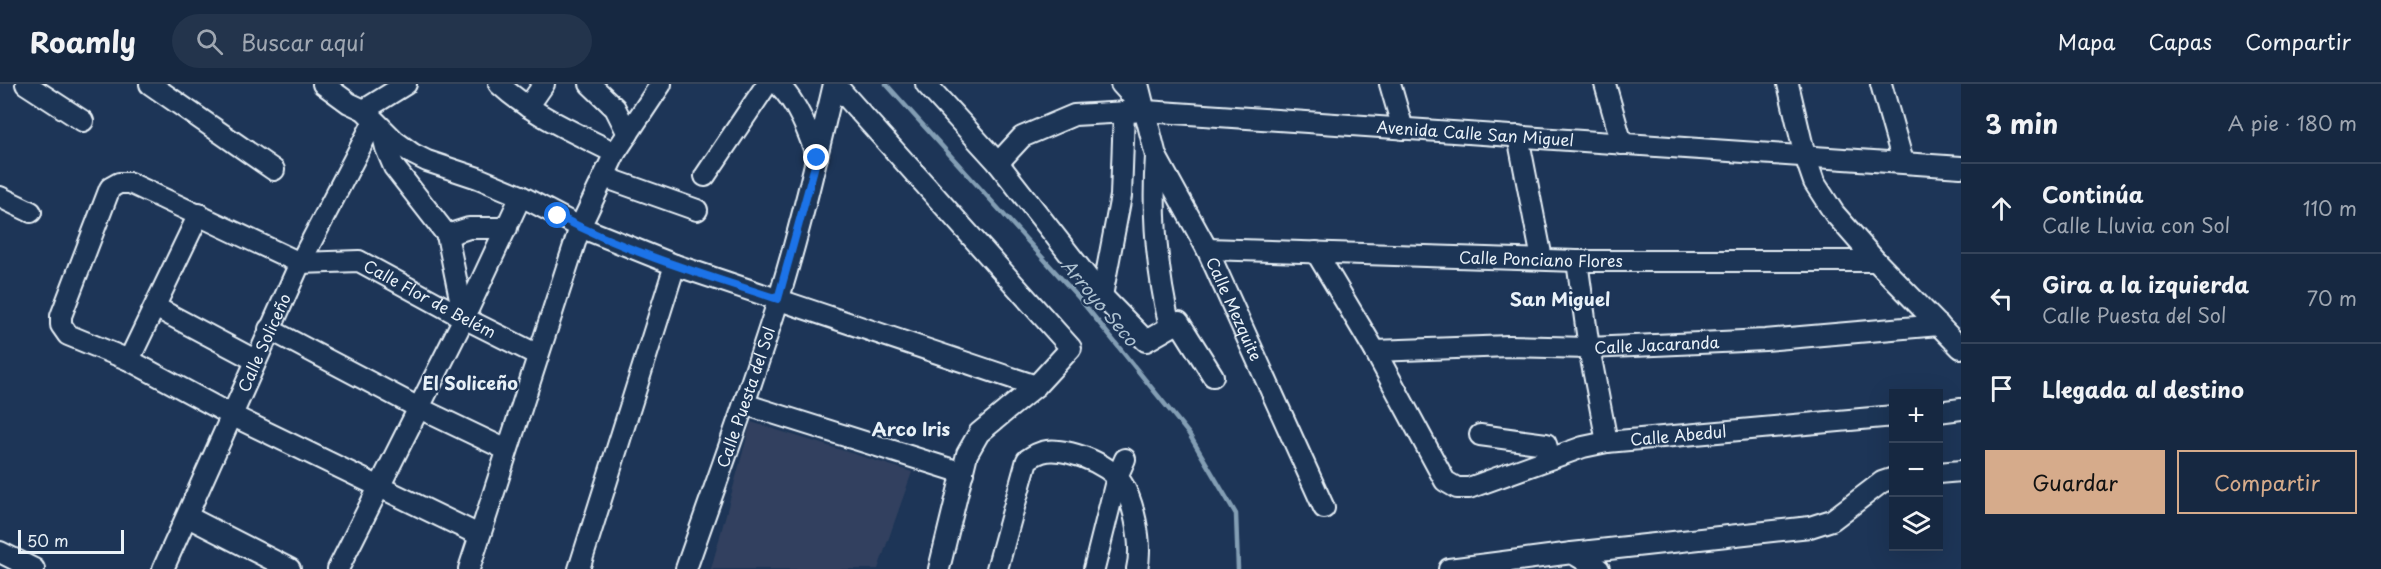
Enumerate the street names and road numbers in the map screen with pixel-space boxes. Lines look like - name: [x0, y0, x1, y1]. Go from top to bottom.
- street label: Avenida Calle San Miguel: [1376, 114, 1575, 151]
- street label: Calle Ponciano Flores: [1459, 244, 1623, 272]
- street label: Calle Flor de Belém: [360, 253, 500, 343]
- street label: Calle Mezquite: [1201, 253, 1269, 364]
- street label: Calle Soliceño: [231, 289, 296, 395]
- street label: Calle Puesta del Sol: [710, 323, 780, 471]
- street label: Calle Jacaranda: [1594, 329, 1720, 359]
- street label: Calle Abedul: [1629, 418, 1727, 451]

